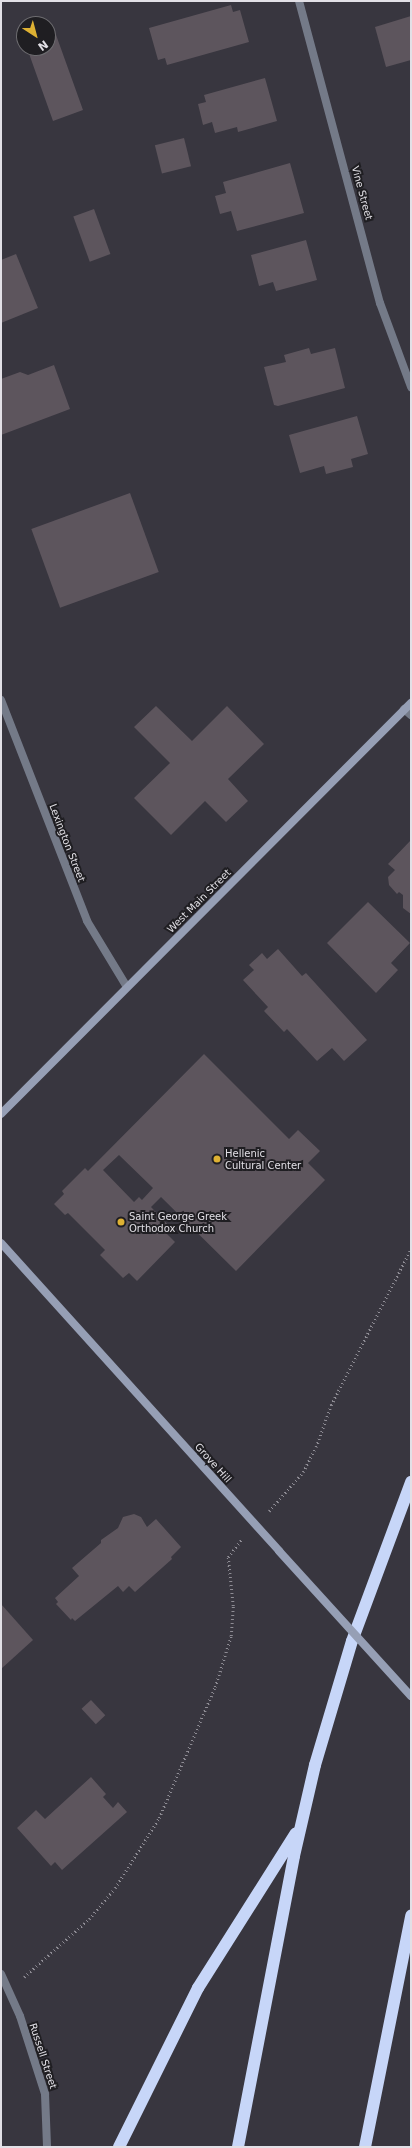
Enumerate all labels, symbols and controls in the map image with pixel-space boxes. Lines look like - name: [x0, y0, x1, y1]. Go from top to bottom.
- north arrow: [16, 16, 56, 56]
- text: N: [35, 37, 50, 53]
- street label: Vine Street: [349, 165, 375, 221]
- street label: Lexington Street: [47, 802, 87, 884]
- street label: West Main Street: [165, 867, 233, 935]
- place label: Hellenic Cultural Center: [225, 1147, 301, 1170]
- marker: Hellenic Cultural Center: [212, 1154, 222, 1164]
- place label: Saint George Greek Orthodox Church: [129, 1210, 227, 1234]
- marker: Saint George Greek Orthodox Church: [116, 1217, 126, 1227]
- street label: Grove Hill: [192, 1441, 234, 1485]
- street label: Russell Street: [27, 2022, 59, 2090]

